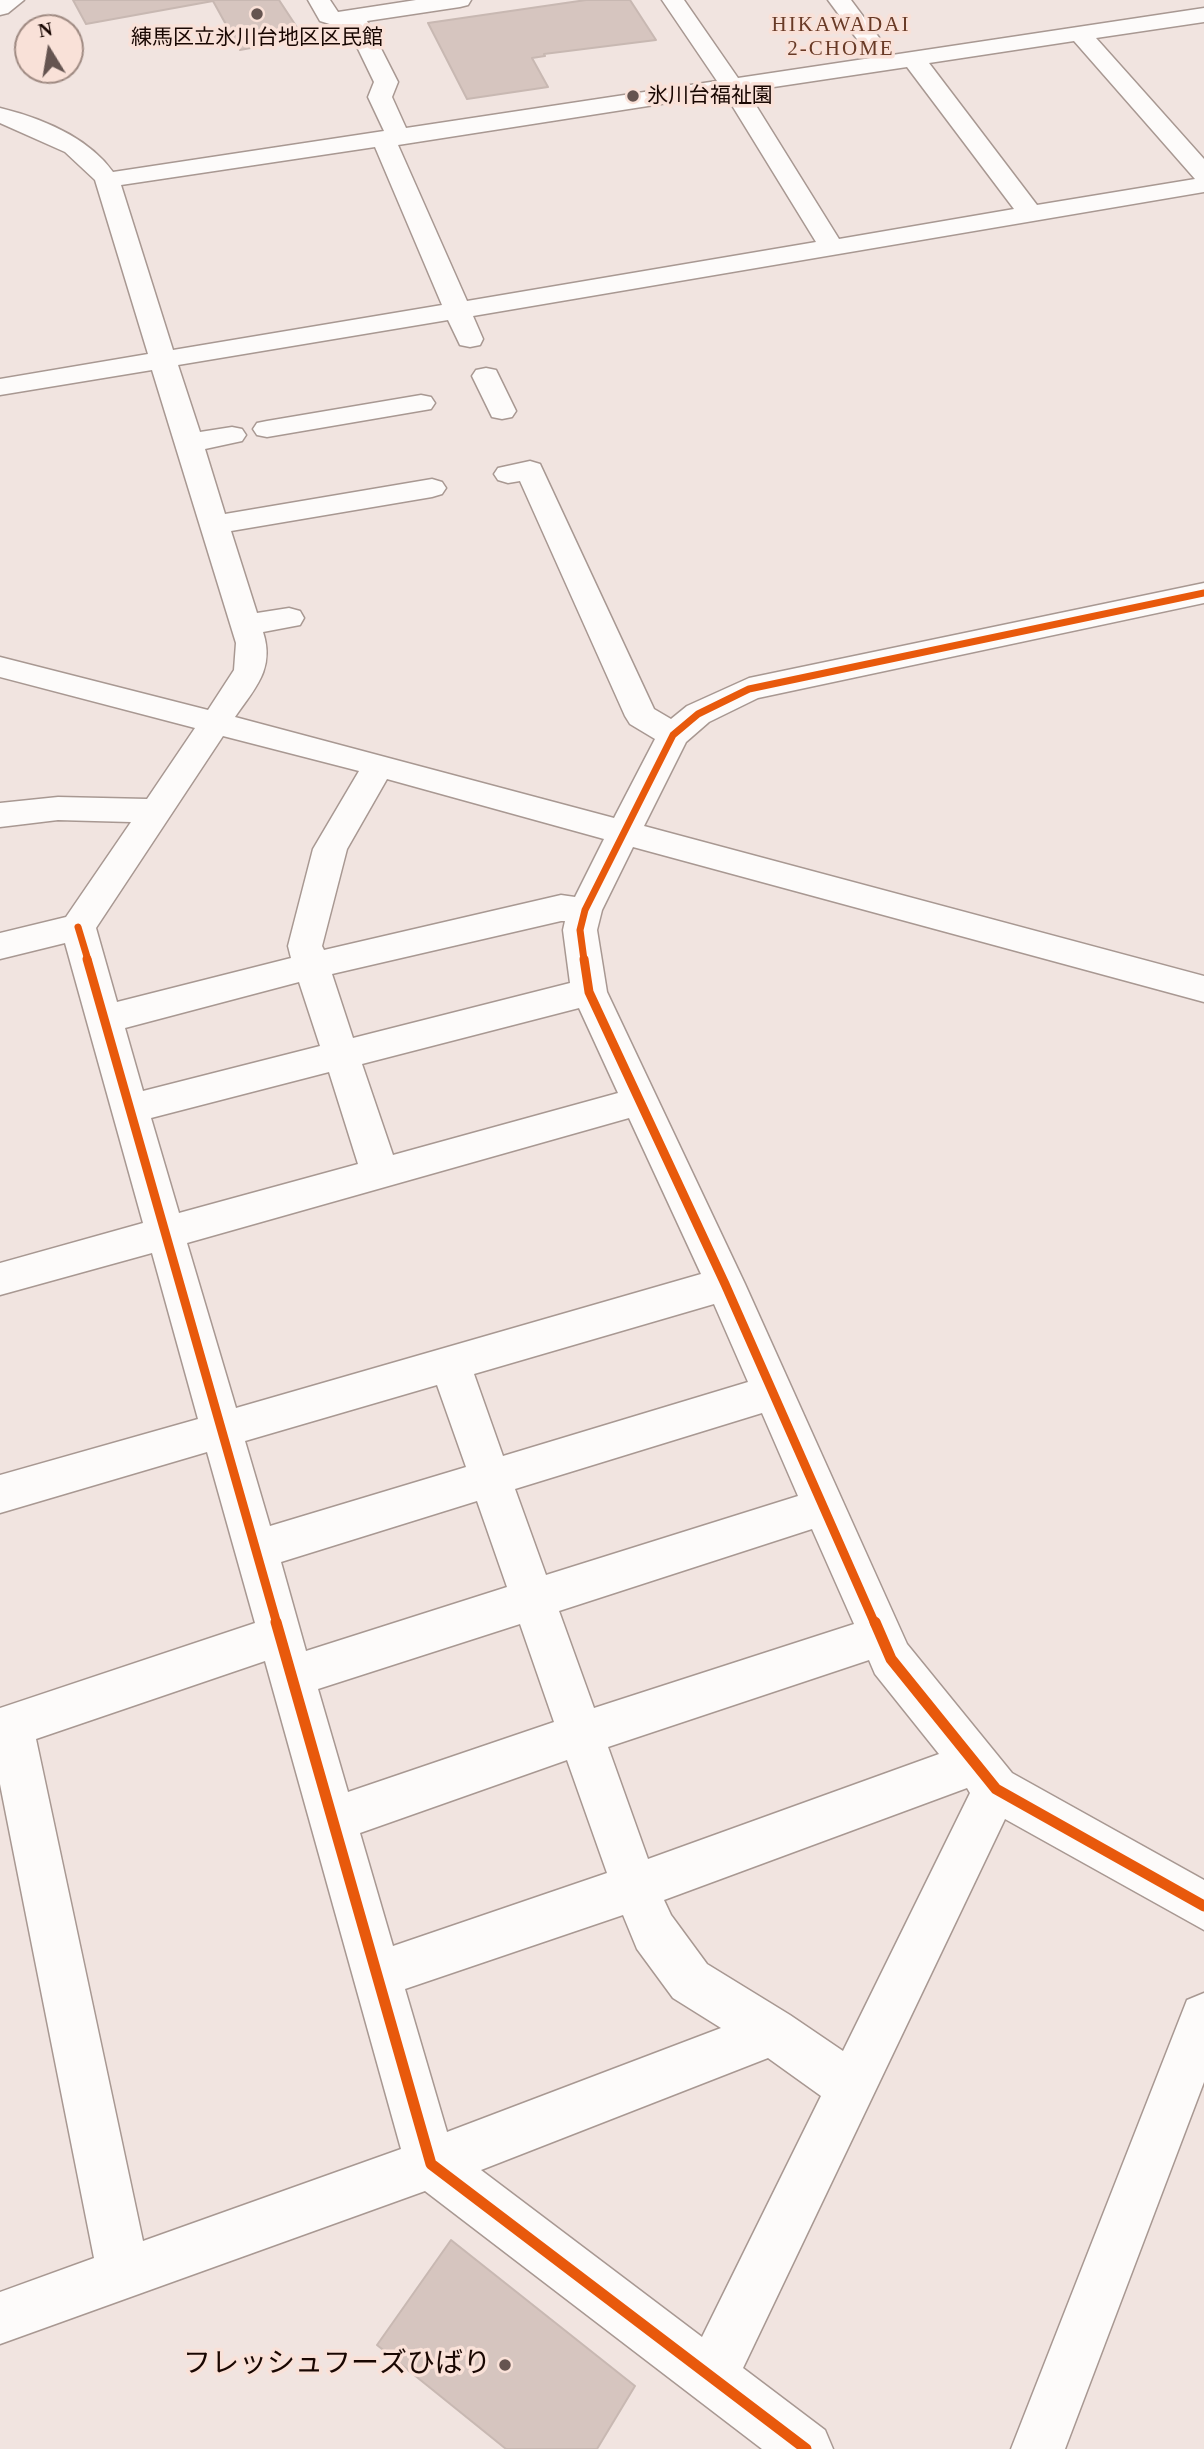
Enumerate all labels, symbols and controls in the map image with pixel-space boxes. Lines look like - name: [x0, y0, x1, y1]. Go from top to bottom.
- marker: 練馬区立氷川台地区区民館: [249, 6, 265, 22]
- district label: HIKAWADAI 2-CHOME: [773, 12, 909, 62]
- north arrow: [14, 14, 84, 84]
- text: N: [37, 18, 54, 41]
- place label: 練馬区立氷川台地区区民館: [131, 25, 383, 51]
- place label: 氷川台福祉園: [647, 83, 773, 109]
- marker: 氷川台福祉園: [625, 88, 641, 104]
- place label: フレッシュフーズひばり: [183, 2348, 491, 2382]
- marker: フレッシュフーズひばり: [497, 2357, 513, 2373]

